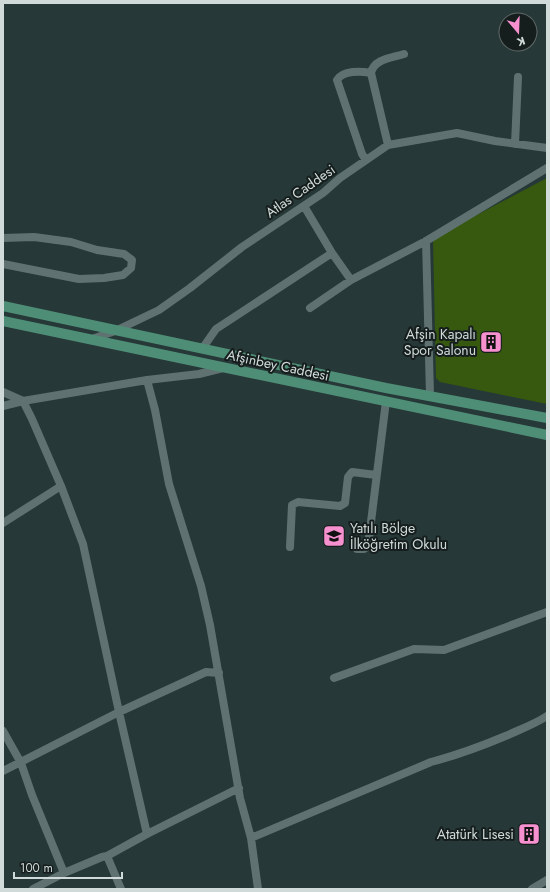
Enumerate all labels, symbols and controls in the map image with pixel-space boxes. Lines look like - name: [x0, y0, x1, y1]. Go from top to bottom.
- north arrow: [498, 12, 538, 52]
- text: K: [515, 33, 528, 50]
- street label: Atlas Caddesi: [261, 160, 339, 222]
- place label: Afşin Kapalı Spor Salonu: [404, 324, 476, 360]
- building icon: Afşin Kapalı Spor Salonu: [478, 329, 504, 355]
- street label: Afşinbey Caddesi: [225, 344, 331, 386]
- place label: Yatılı Bölge İlköğretim Okulu: [350, 518, 447, 554]
- school or university icon: Yatılı Bölge İlköğretim Okulu: [321, 523, 347, 549]
- building icon: Atatürk Lisesi: [516, 821, 542, 847]
- place label: Atatürk Lisesi: [437, 824, 514, 844]
- scale bar: [14, 854, 122, 880]
- text: 100 m: [20, 859, 53, 877]

